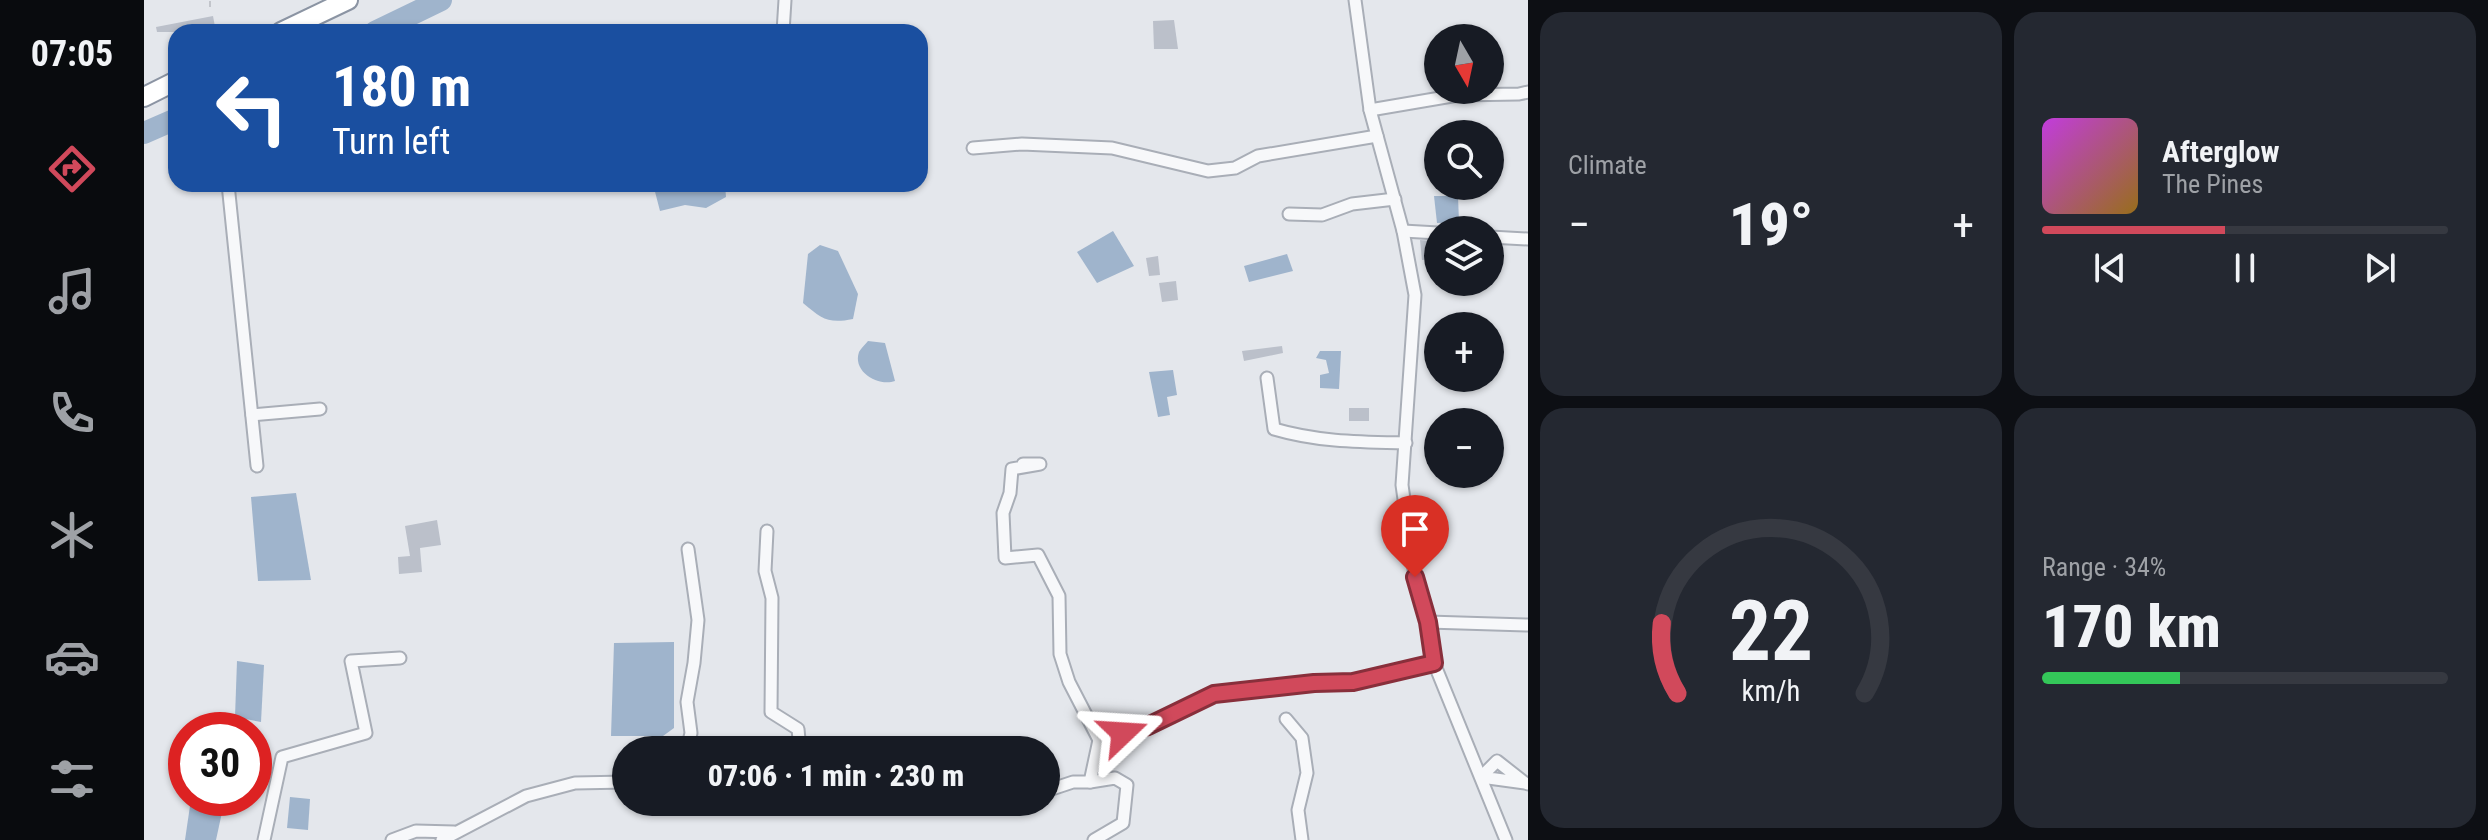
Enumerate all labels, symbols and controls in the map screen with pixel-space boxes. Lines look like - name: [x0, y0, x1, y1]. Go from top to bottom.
- north arrow: [1424, 24, 1504, 104]
- map controls: [1424, 24, 1504, 488]
- text: 07:05: [31, 33, 113, 75]
- text: 180 m: [332, 54, 471, 120]
- icon: left: [200, 56, 304, 160]
- button: search: [1424, 120, 1504, 200]
- text: Turn left: [332, 121, 450, 163]
- text: Afterglow: [2162, 134, 2280, 169]
- icon: directions: [44, 141, 100, 197]
- text: Climate: [1568, 150, 1647, 180]
- text: The Pines: [2162, 169, 2263, 199]
- text: 19°: [1729, 189, 1813, 260]
- text: −: [1568, 199, 1590, 251]
- text: +: [1952, 199, 1974, 251]
- button: layers: [1424, 216, 1504, 296]
- icon: previous: [2088, 246, 2132, 290]
- icon: pause: [2223, 246, 2267, 290]
- icon: next: [2358, 246, 2402, 290]
- icon: music: [44, 263, 100, 319]
- button: +: [1424, 312, 1504, 392]
- icon: phone: [44, 385, 100, 441]
- button: −: [1424, 408, 1504, 488]
- pin: [1381, 495, 1449, 577]
- icon: climate: [44, 507, 100, 563]
- icon: arrive: [1393, 507, 1437, 551]
- text: Range · 34%: [2042, 552, 2166, 582]
- text: 22: [1729, 583, 1813, 680]
- text: 170 km: [2042, 591, 2221, 662]
- icon: car: [44, 629, 100, 685]
- text: km/h: [1742, 674, 1800, 708]
- position arrow: [1081, 691, 1165, 775]
- speed limit sign: 30: [168, 712, 272, 816]
- icon: filters: [44, 751, 100, 807]
- text: 07:06 · 1 min · 230 m: [708, 758, 964, 793]

